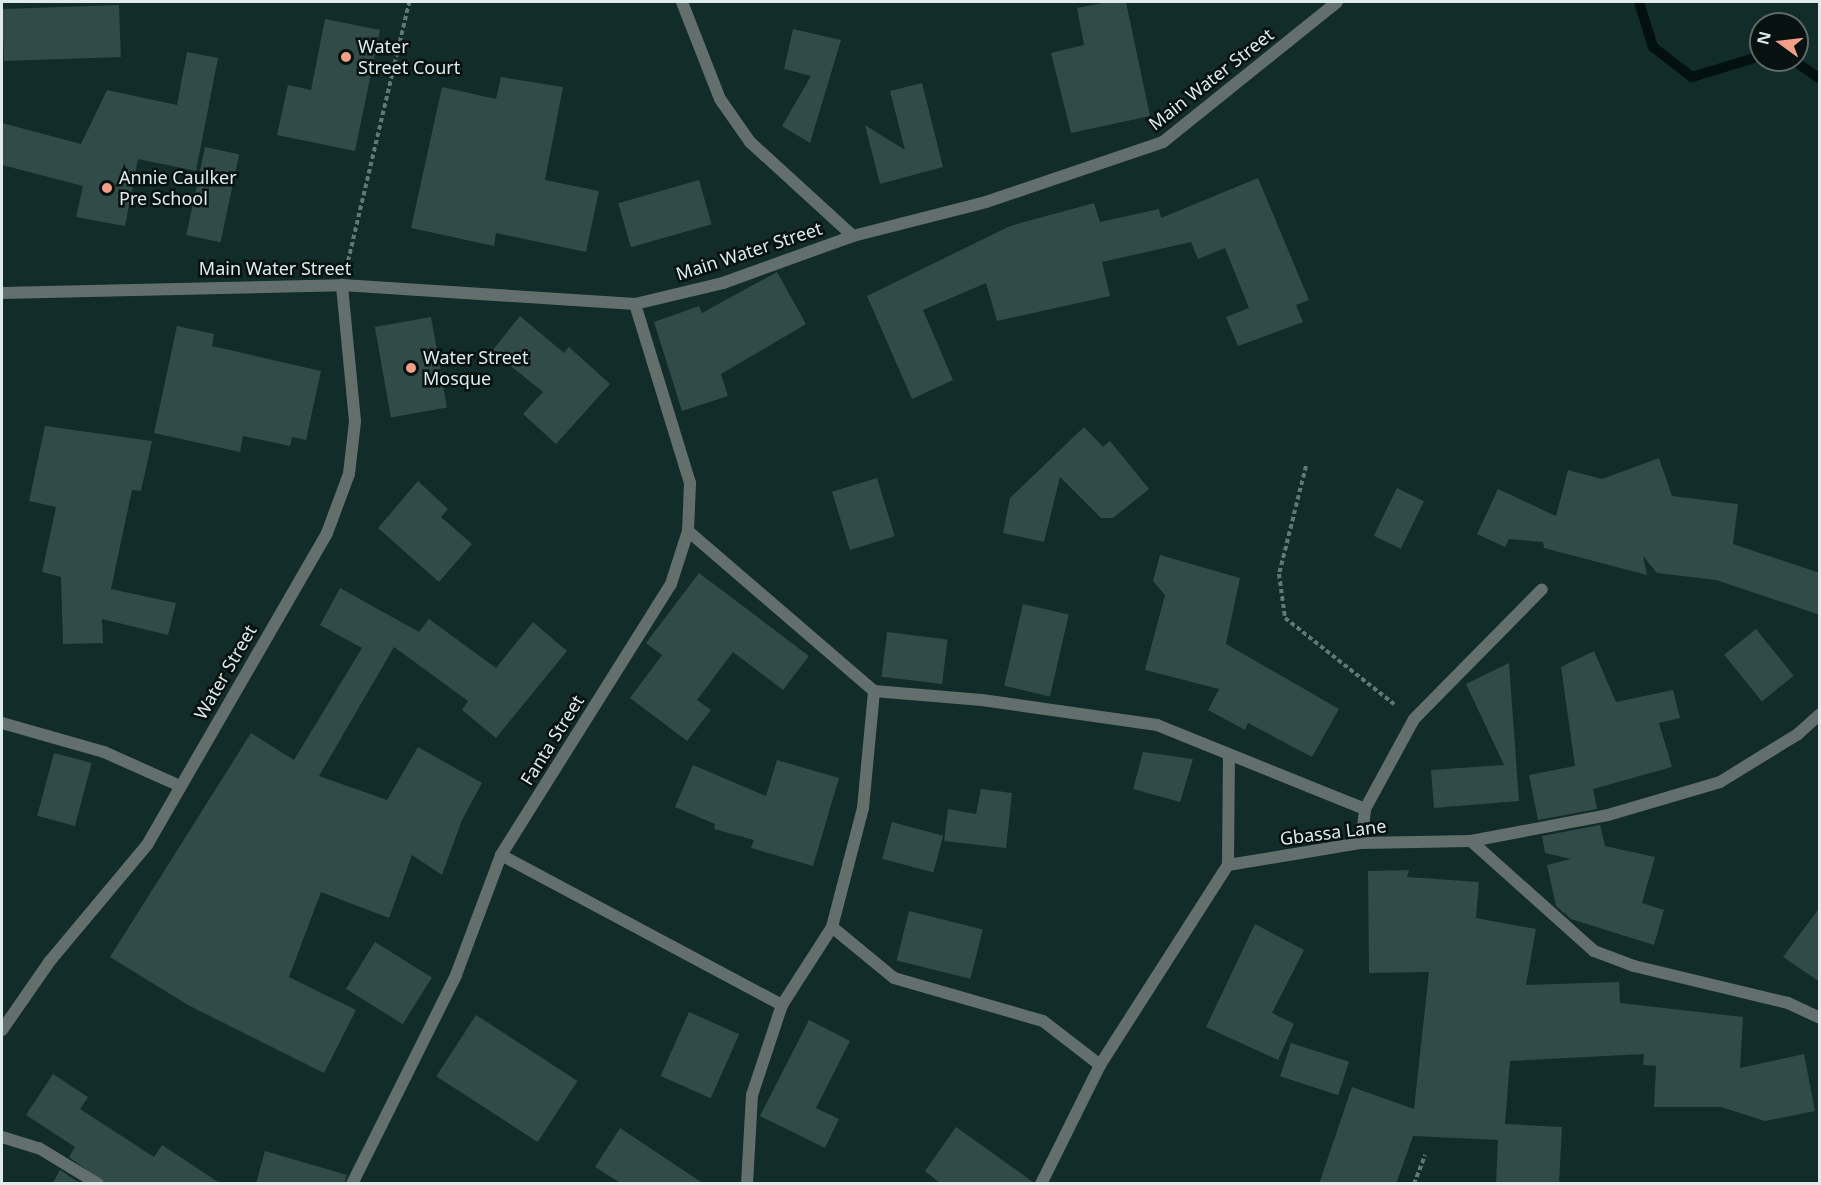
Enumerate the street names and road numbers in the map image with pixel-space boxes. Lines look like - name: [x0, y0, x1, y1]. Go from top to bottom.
- street label: Main Water Street: [1144, 24, 1278, 134]
- street label: Main Water Street: [673, 217, 825, 285]
- street label: Main Water Street: [199, 257, 351, 279]
- street label: Water Street: [189, 621, 261, 723]
- street label: Fanta Street: [516, 691, 588, 789]
- street label: Gbassa Lane: [1279, 815, 1387, 849]

